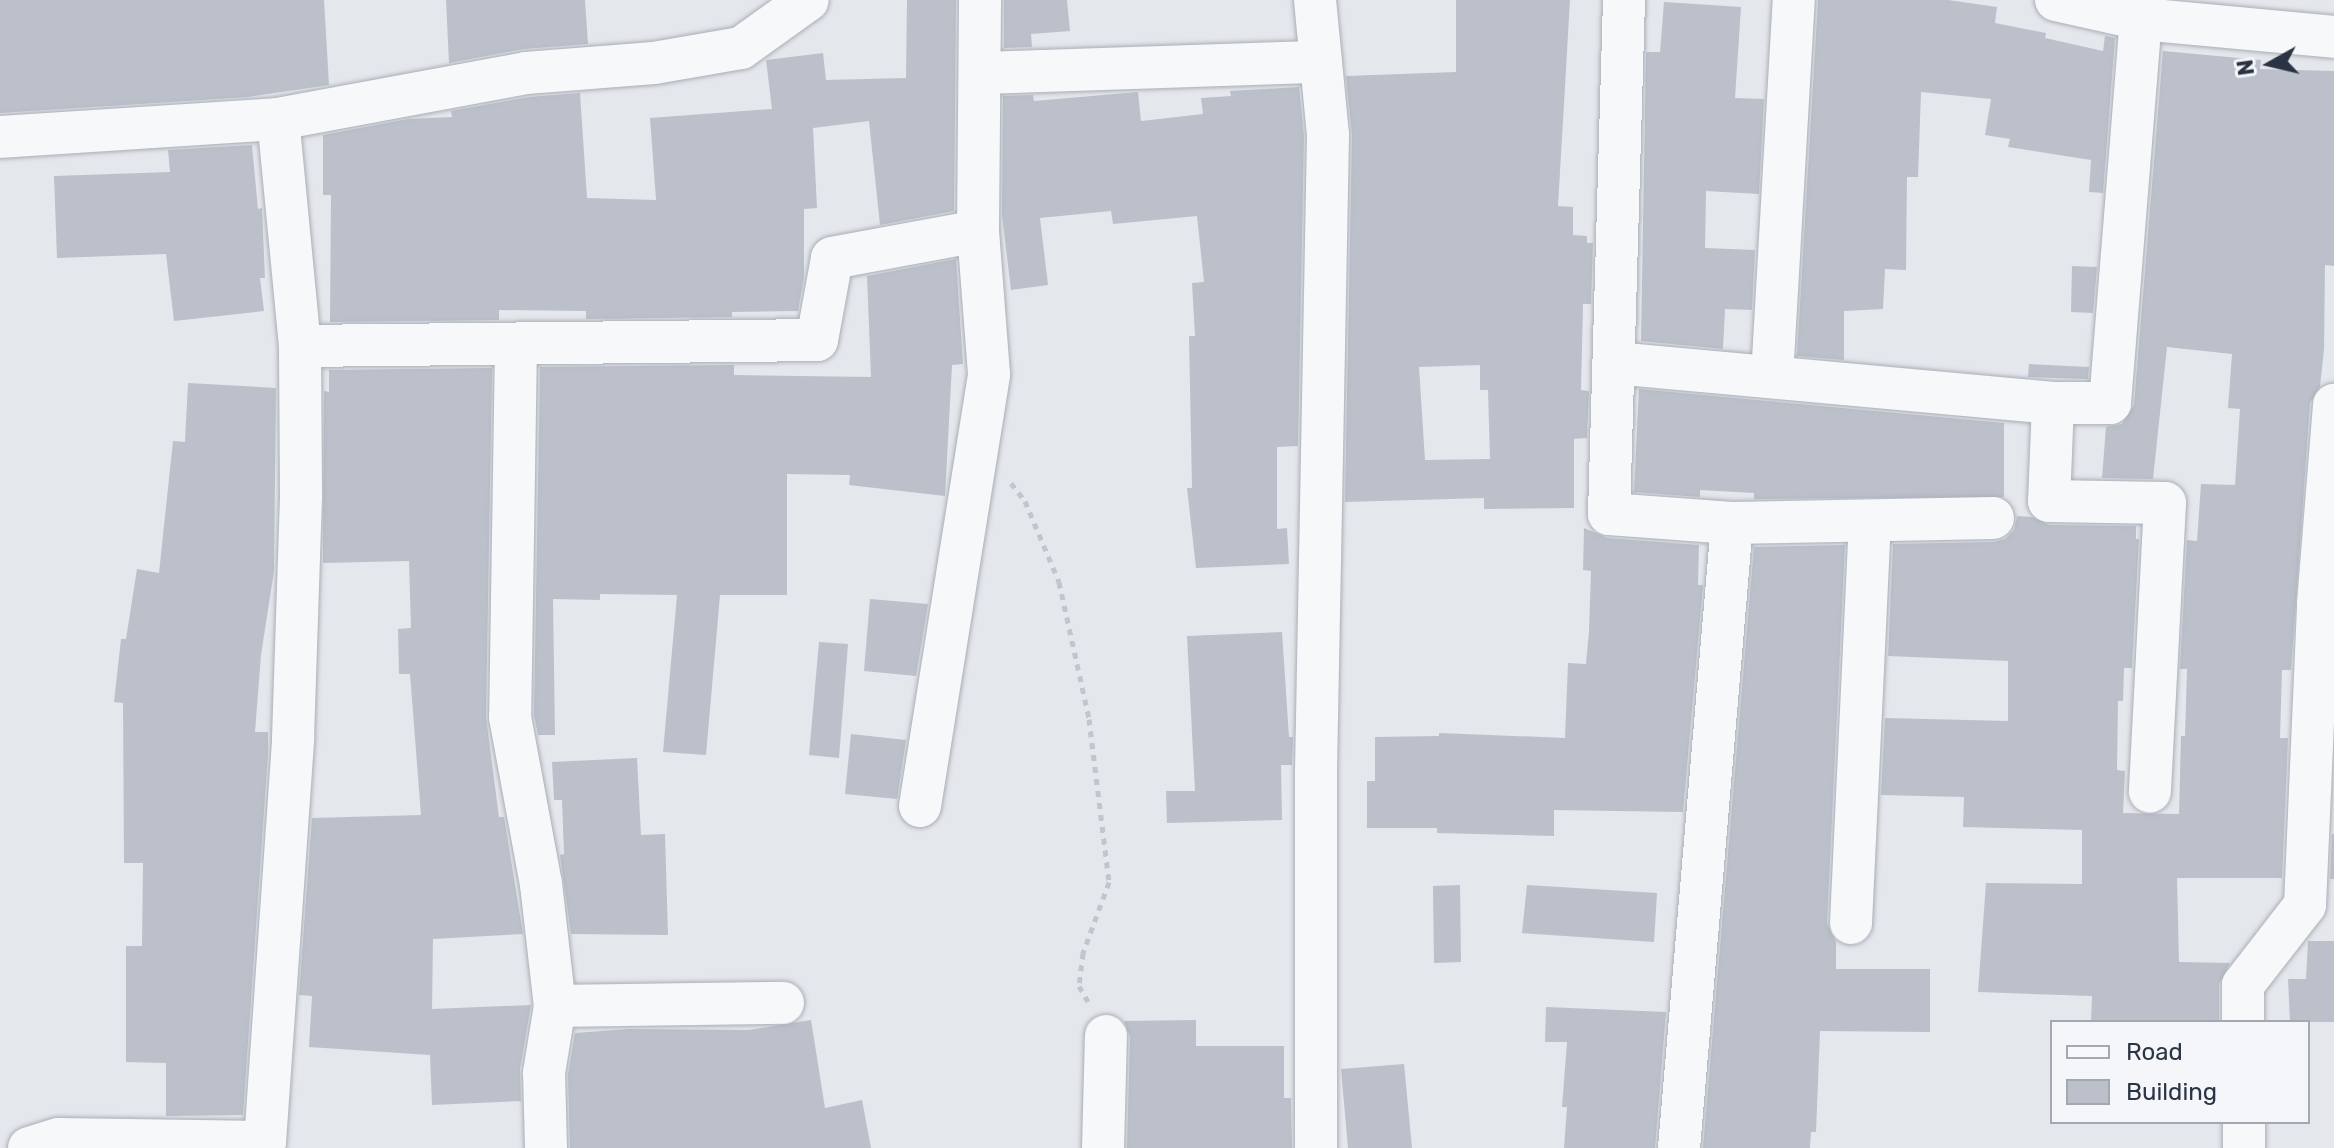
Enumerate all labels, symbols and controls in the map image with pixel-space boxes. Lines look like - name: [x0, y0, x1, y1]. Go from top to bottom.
- north arrow: [2230, 24, 2310, 104]
- text: N: [2231, 58, 2260, 77]
- legend: [2050, 1020, 2310, 1124]
- text: Road: [2126, 1038, 2183, 1066]
- text: Building: [2126, 1078, 2217, 1106]

